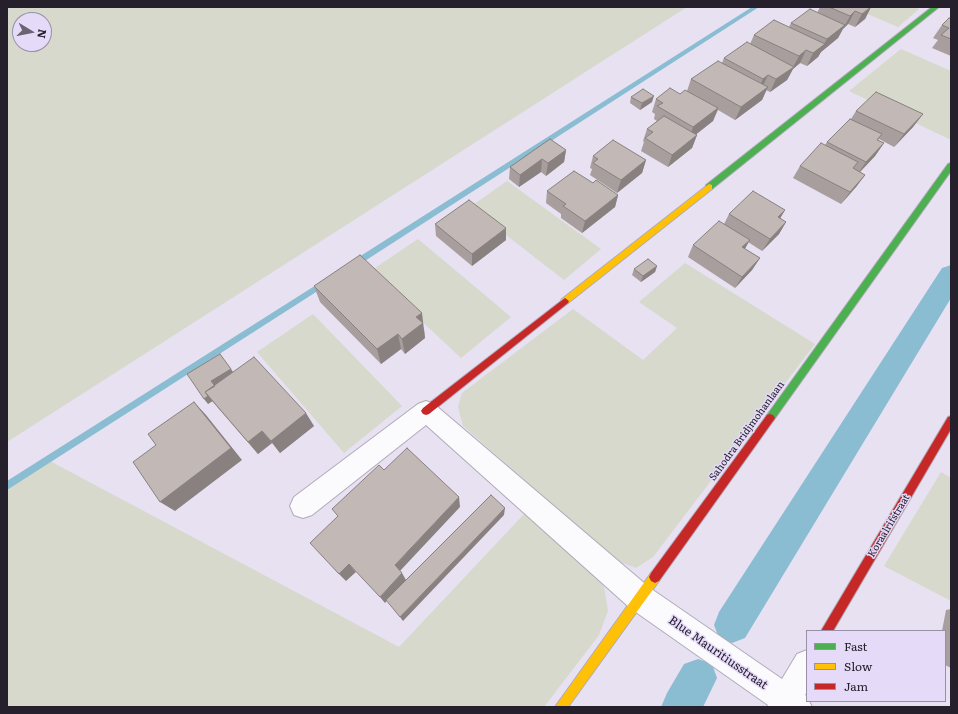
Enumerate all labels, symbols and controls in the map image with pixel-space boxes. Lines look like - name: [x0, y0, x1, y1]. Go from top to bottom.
- north arrow: [12, 12, 52, 52]
- text: N: [34, 28, 52, 40]
- street label: Sahodra Bridjmohanlaan: [707, 379, 787, 483]
- street label: Koraalrifstraat: [866, 492, 912, 560]
- street label: Blue Mauritiusstraat: [666, 613, 770, 693]
- legend: [806, 630, 946, 702]
- text: Fast: [844, 637, 867, 655]
- text: Slow: [844, 657, 872, 675]
- text: Jam: [844, 677, 868, 695]

